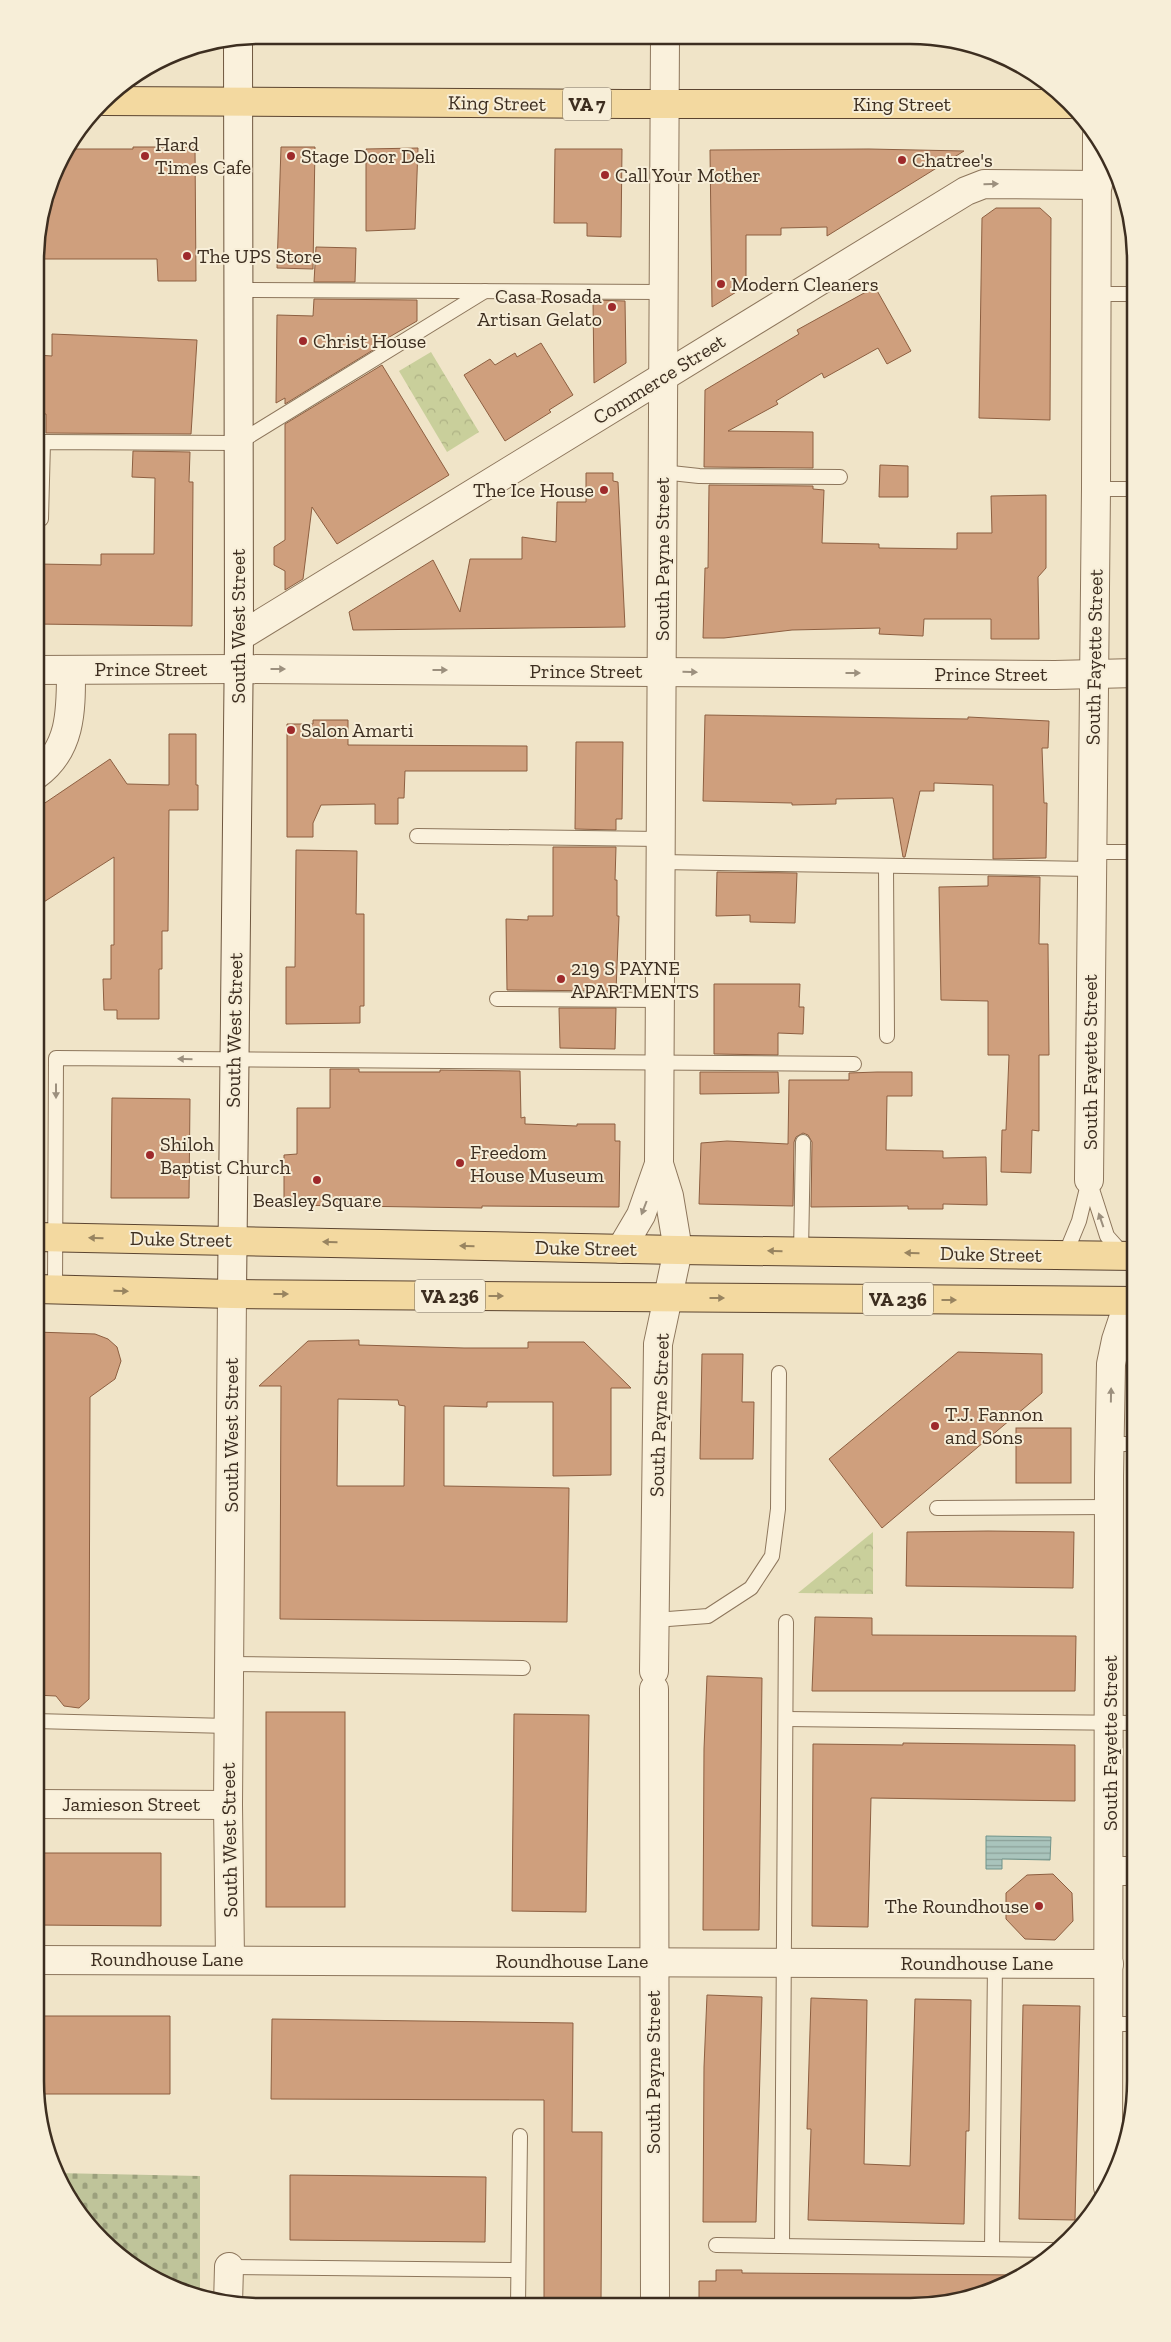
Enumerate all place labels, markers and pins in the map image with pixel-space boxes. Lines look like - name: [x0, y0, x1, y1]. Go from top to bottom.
- place label: Hard Times Cafe: [155, 132, 251, 179]
- place label: Stage Door Deli: [301, 144, 436, 168]
- place label: Chatree's: [912, 148, 993, 172]
- marker: Hard Times Cafe: [139, 150, 151, 162]
- marker: Stage Door Deli: [285, 150, 297, 162]
- marker: Chatree's: [896, 154, 908, 166]
- place label: Call Your Mother: [615, 163, 761, 187]
- marker: Call Your Mother: [599, 169, 611, 181]
- place label: The UPS Store: [197, 244, 322, 268]
- marker: The UPS Store: [181, 250, 193, 262]
- place label: Modern Cleaners: [731, 272, 879, 296]
- marker: Modern Cleaners: [715, 278, 727, 290]
- place label: Casa Rosada Artisan Gelato: [477, 284, 602, 331]
- marker: Casa Rosada Artisan Gelato: [606, 301, 618, 313]
- place label: Christ House: [313, 329, 426, 353]
- marker: Christ House: [297, 335, 309, 347]
- place label: The Ice House: [473, 478, 594, 502]
- marker: The Ice House: [598, 484, 610, 496]
- place label: Salon Amarti: [301, 718, 414, 742]
- marker: Salon Amarti: [285, 724, 297, 736]
- place label: 219 S PAYNE APARTMENTS: [571, 956, 699, 1003]
- marker: 219 S PAYNE APARTMENTS: [555, 973, 567, 985]
- place label: Shiloh Baptist Church: [160, 1132, 291, 1179]
- place label: Freedom House Museum: [470, 1140, 605, 1187]
- marker: Shiloh Baptist Church: [144, 1149, 156, 1161]
- marker: Freedom House Museum: [454, 1157, 466, 1169]
- marker: Beasley Square: [311, 1174, 323, 1186]
- place label: Beasley Square: [253, 1188, 381, 1212]
- place label: T.J. Fannon and Sons: [945, 1402, 1044, 1449]
- marker: T.J. Fannon and Sons: [929, 1420, 941, 1432]
- place label: The Roundhouse: [885, 1894, 1029, 1918]
- marker: The Roundhouse: [1033, 1900, 1045, 1912]

